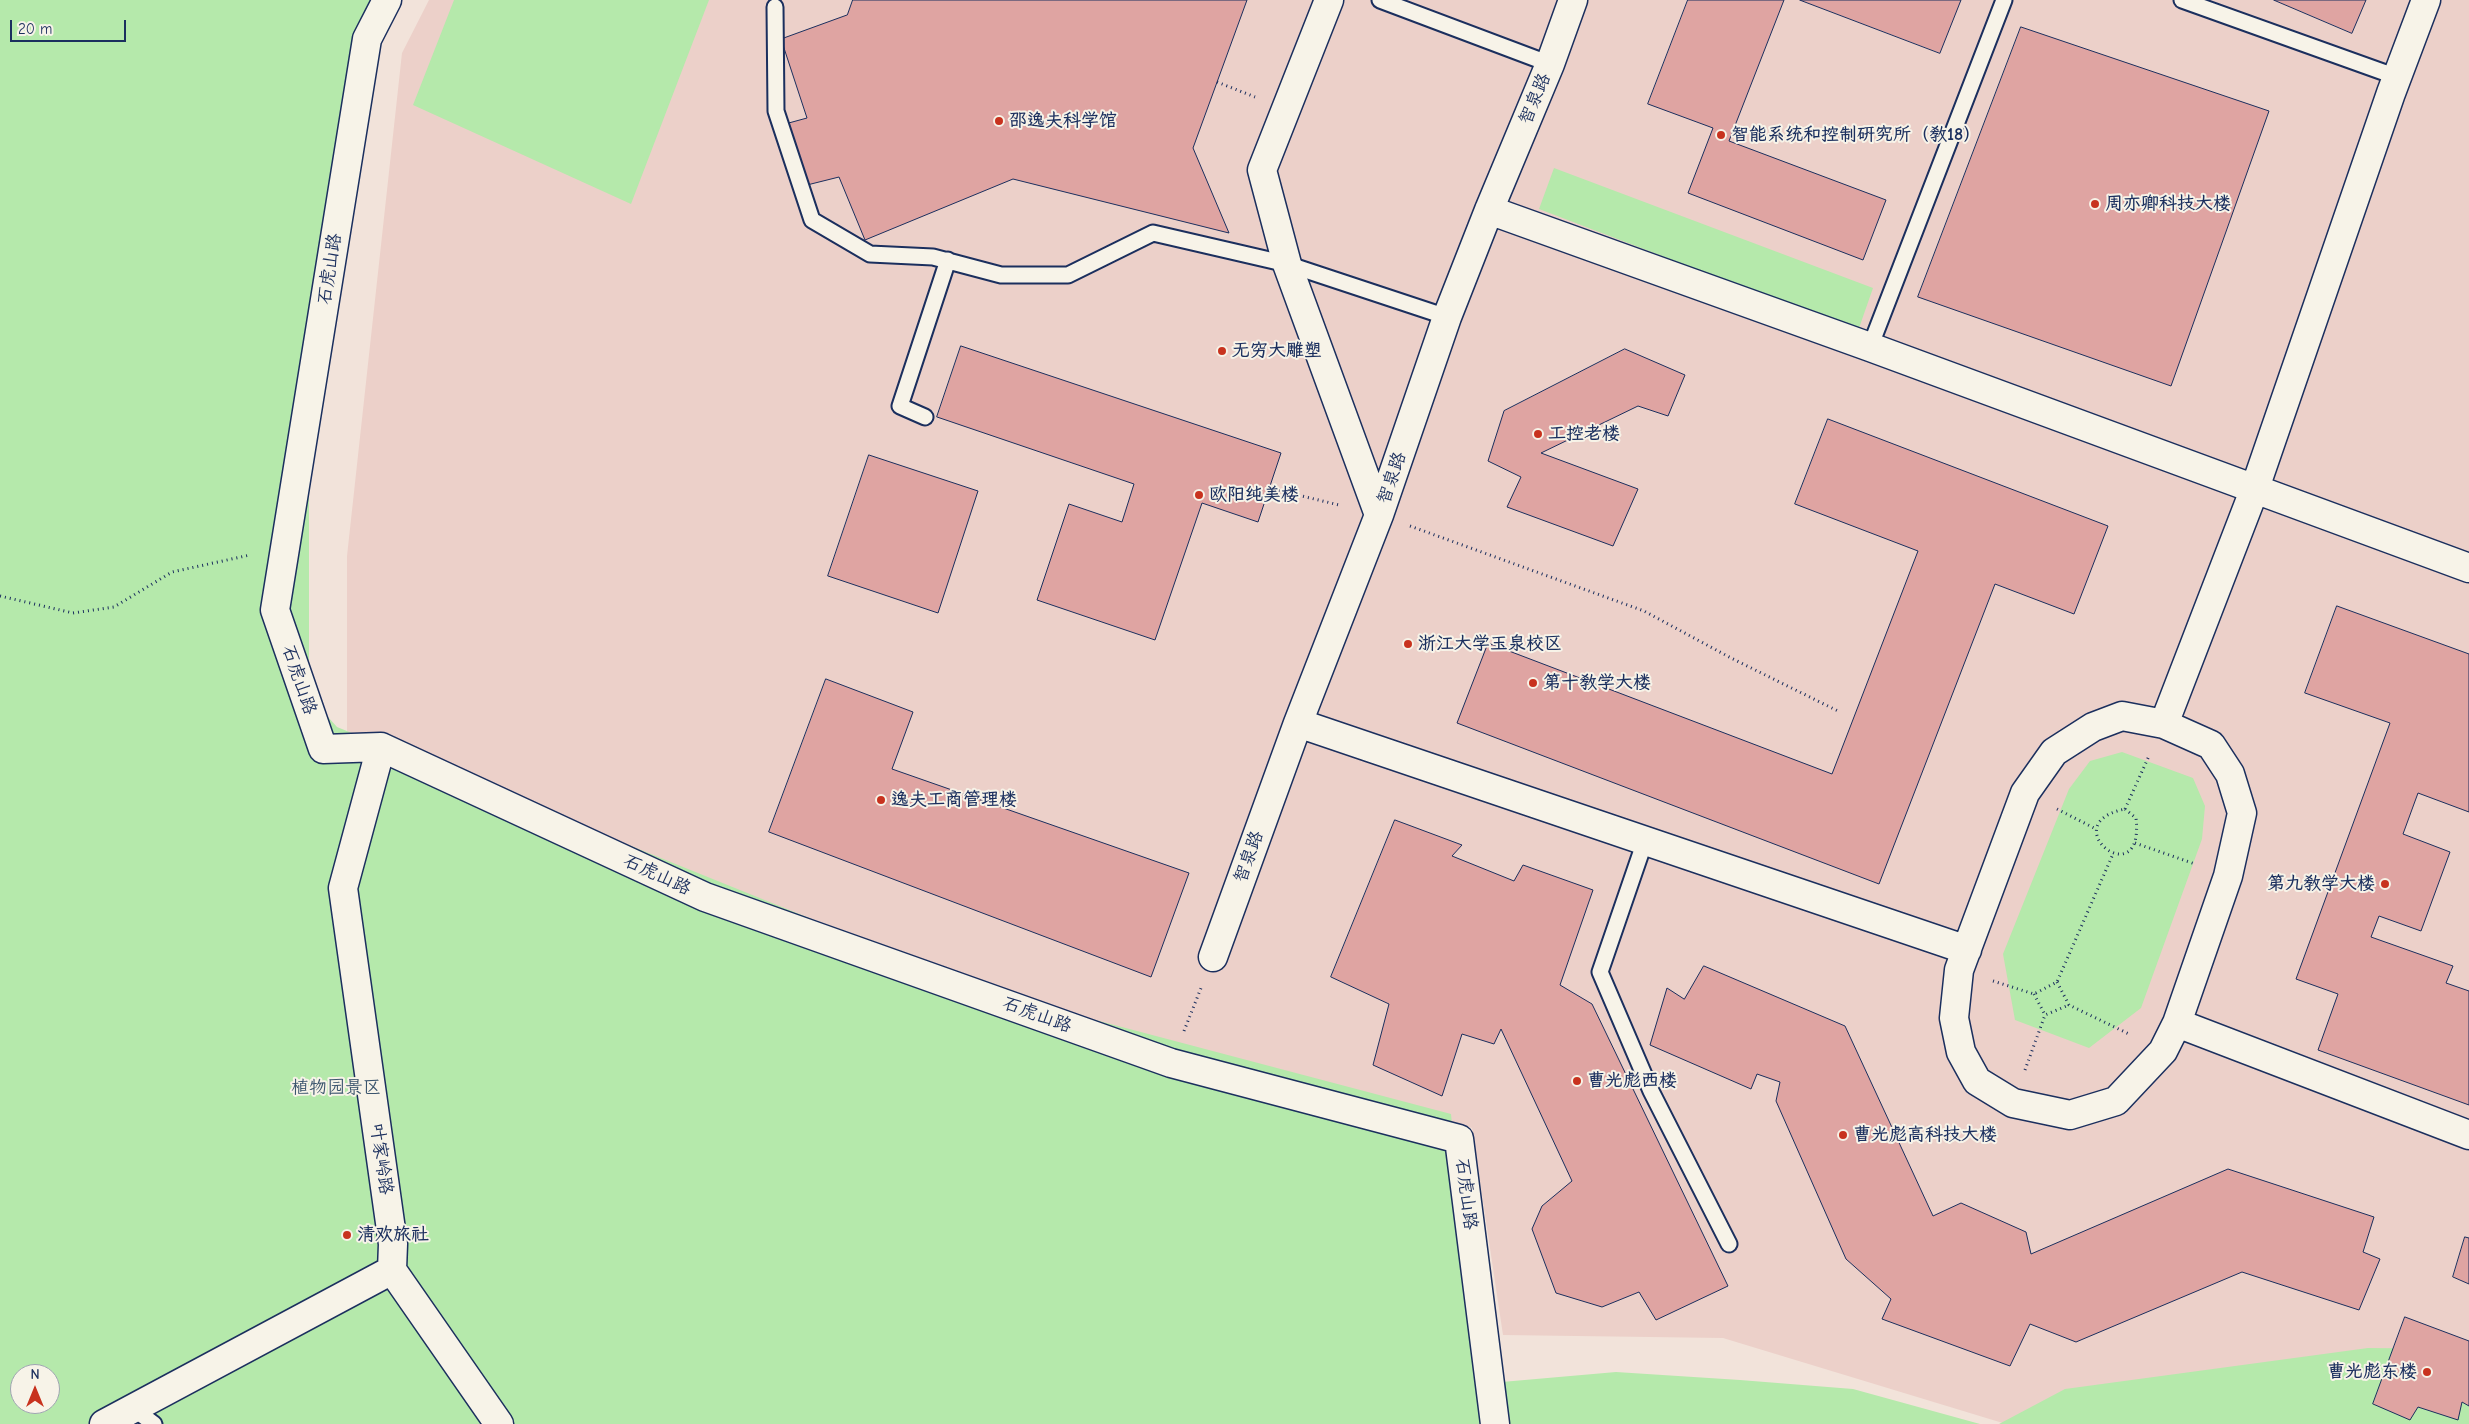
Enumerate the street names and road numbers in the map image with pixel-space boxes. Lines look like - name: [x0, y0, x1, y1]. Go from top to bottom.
- street label: 智泉路: [1515, 70, 1555, 128]
- street label: 石虎山路: [314, 232, 346, 306]
- street label: 智泉路: [1373, 449, 1411, 507]
- street label: 石虎山路: [277, 642, 321, 718]
- street label: 智泉路: [1230, 828, 1268, 886]
- street label: 石虎山路: [620, 850, 694, 900]
- street label: 石虎山路: [999, 993, 1075, 1037]
- street label: 叶家岭路: [365, 1122, 397, 1196]
- street label: 石虎山路: [1451, 1157, 1481, 1231]

